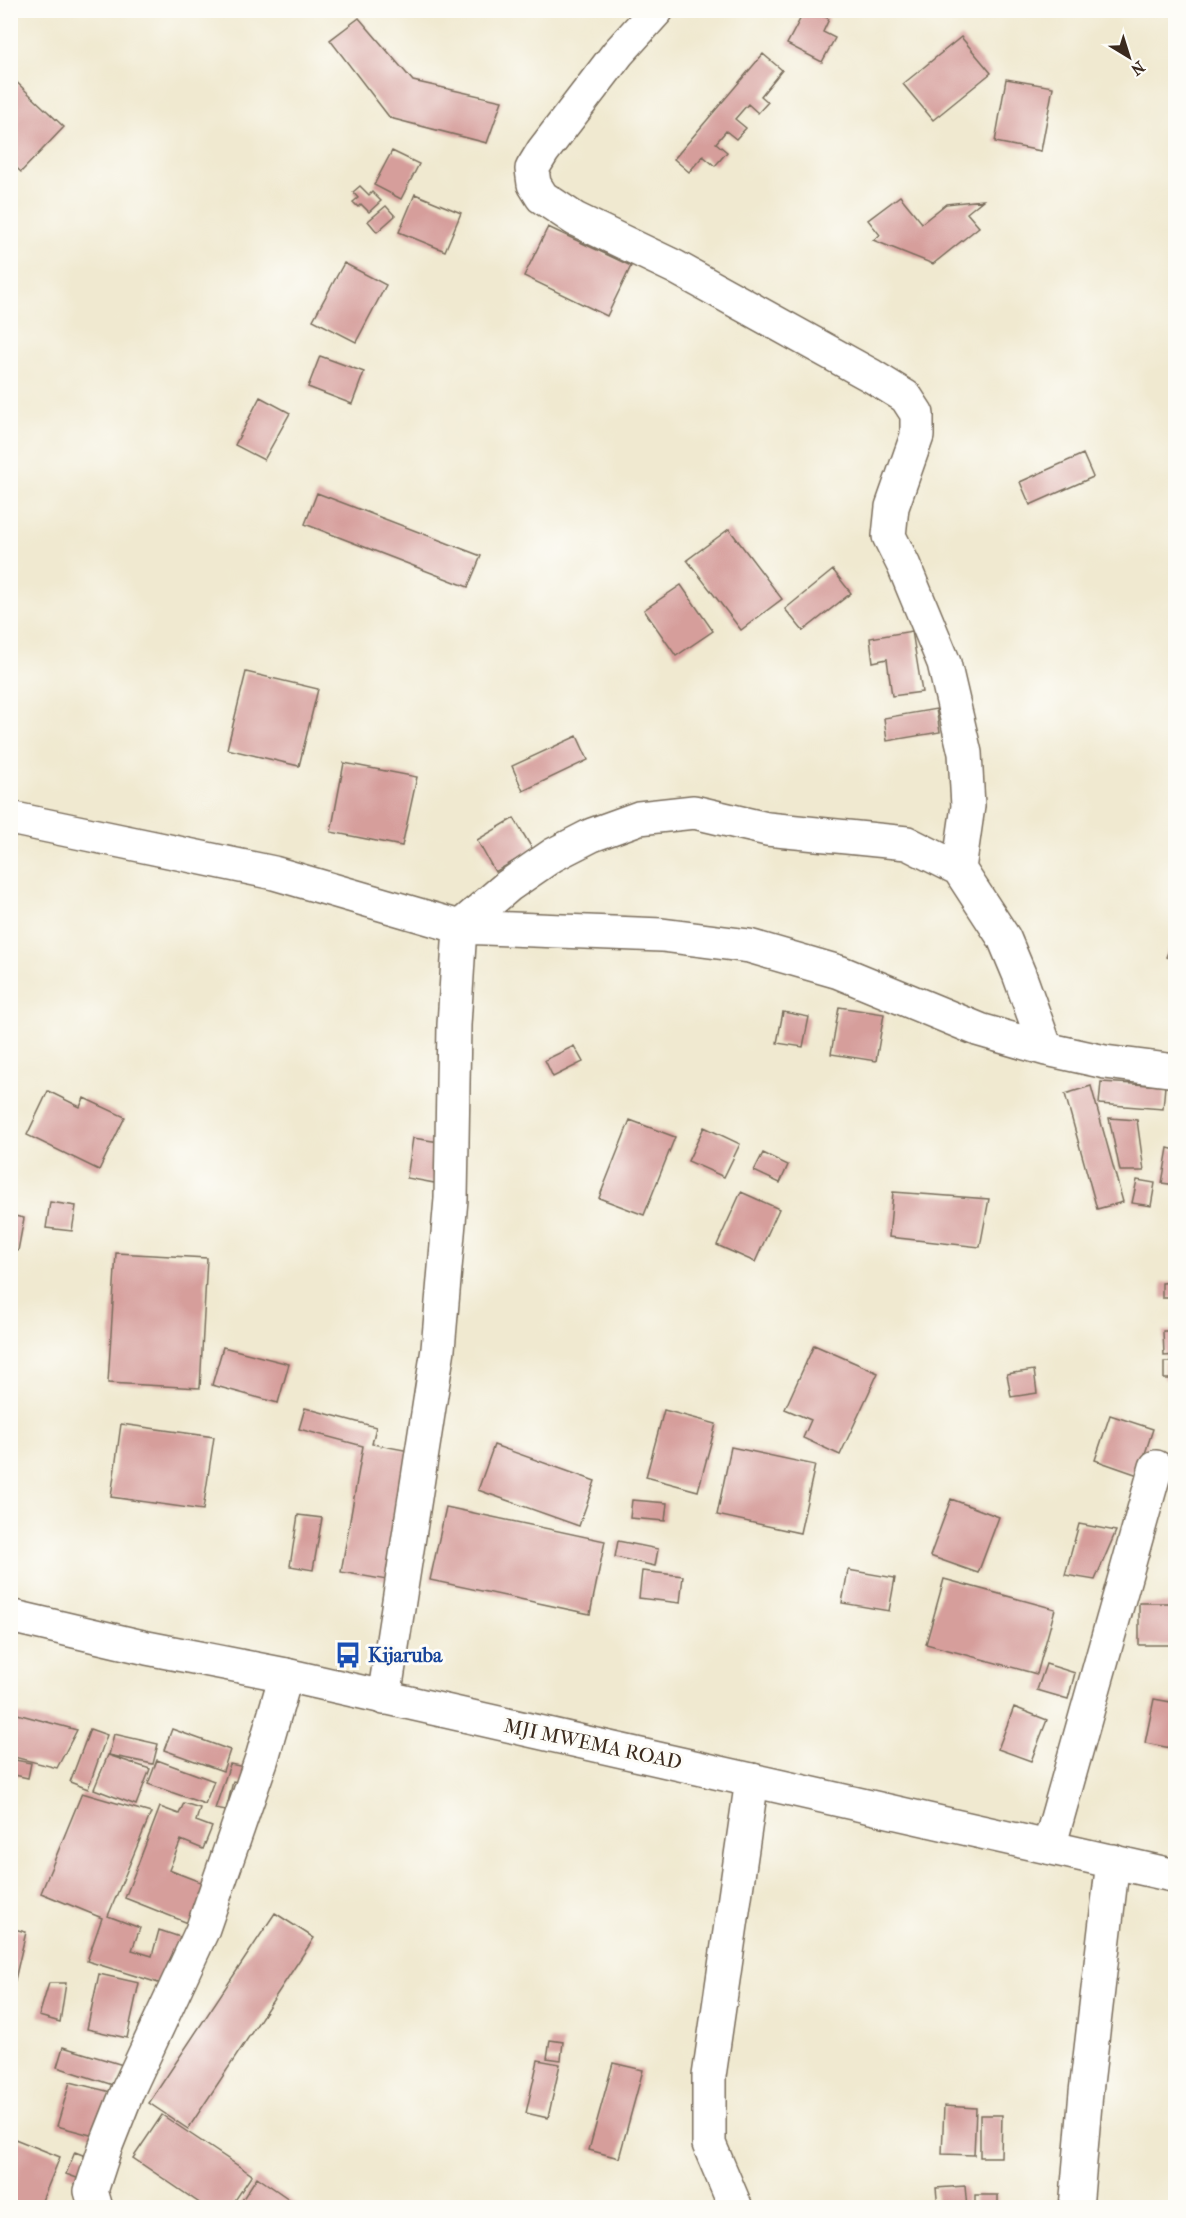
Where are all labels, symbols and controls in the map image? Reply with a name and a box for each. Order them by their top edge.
north arrow [1099,27,1159,87]
text: N [1127,57,1149,80]
bus stop icon: Kijaruba [333,1640,363,1670]
place label: Kijaruba [368,1644,443,1667]
street label: MJI MWEMA ROAD [502,1714,684,1774]

